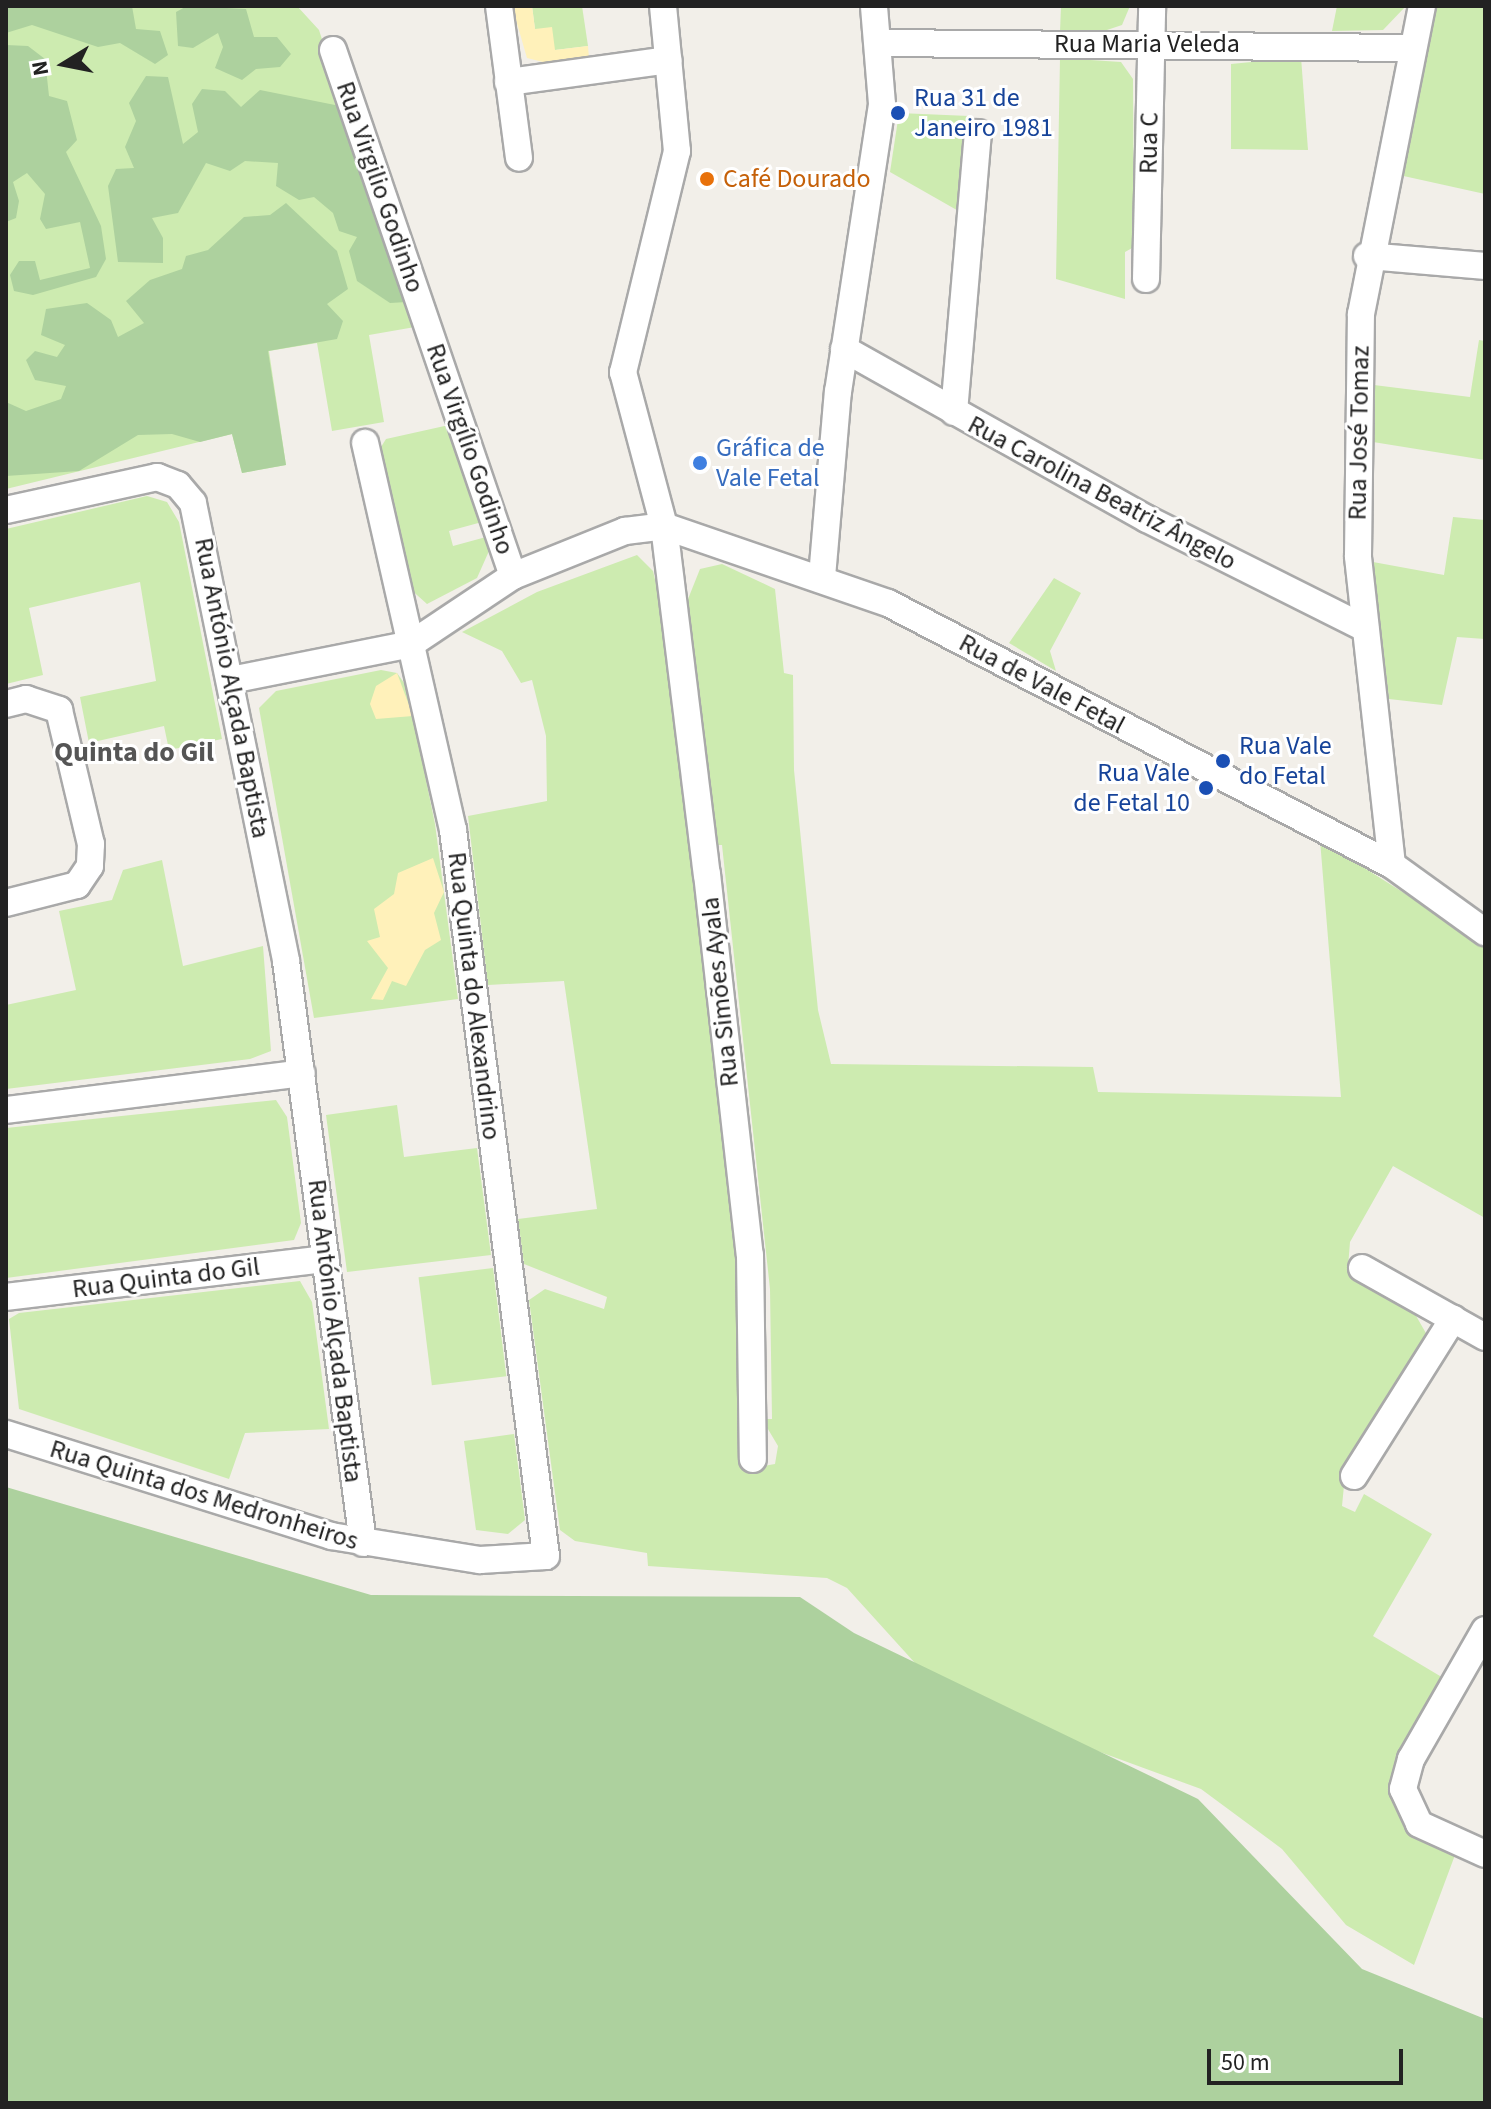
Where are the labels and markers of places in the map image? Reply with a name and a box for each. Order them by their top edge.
place label: Rua 31 de Janeiro 1981 [914,82,1053,144]
marker: Rua 31 de Janeiro 1981 [889,104,907,122]
place label: Café Dourado [723,163,871,195]
marker: Café Dourado [698,170,716,188]
place label: Gráfica de Vale Fetal [716,432,825,494]
marker: Gráfica de Vale Fetal [691,454,709,472]
place label: Rua Vale do Fetal [1239,730,1332,792]
marker: Rua Vale do Fetal [1214,752,1232,770]
place label: Rua Vale de Fetal 10 [1073,757,1190,818]
marker: Rua Vale de Fetal 10 [1197,779,1215,797]

